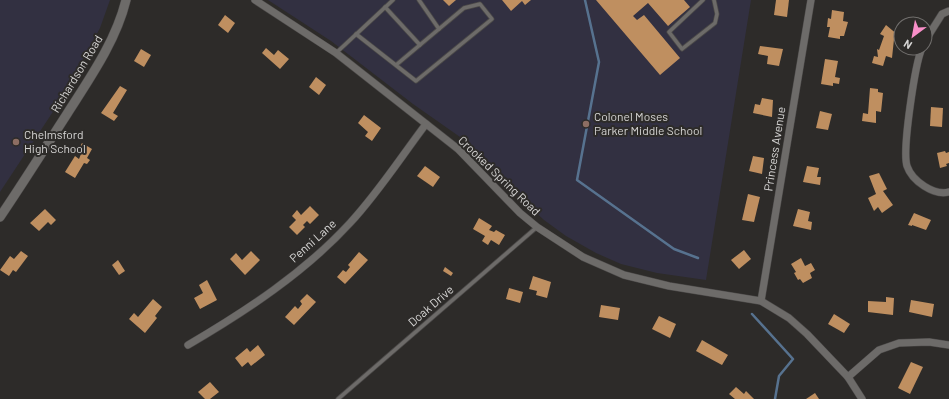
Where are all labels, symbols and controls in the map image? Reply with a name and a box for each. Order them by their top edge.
north arrow [893,16,933,56]
street label: Richardson Road [48,32,105,115]
text: N [901,37,914,52]
street label: Princess Avenue [760,106,788,192]
place label: Colonel Moses Parker Middle School [594,109,702,137]
marker: Colonel Moses Parker Middle School [581,119,591,129]
place label: Chelmsford High School [24,127,86,155]
street label: Crooked Spring Road [456,132,544,218]
marker: Chelmsford High School [11,137,21,147]
street label: Penni Lane [286,216,338,265]
street label: Doak Drive [405,282,456,329]

